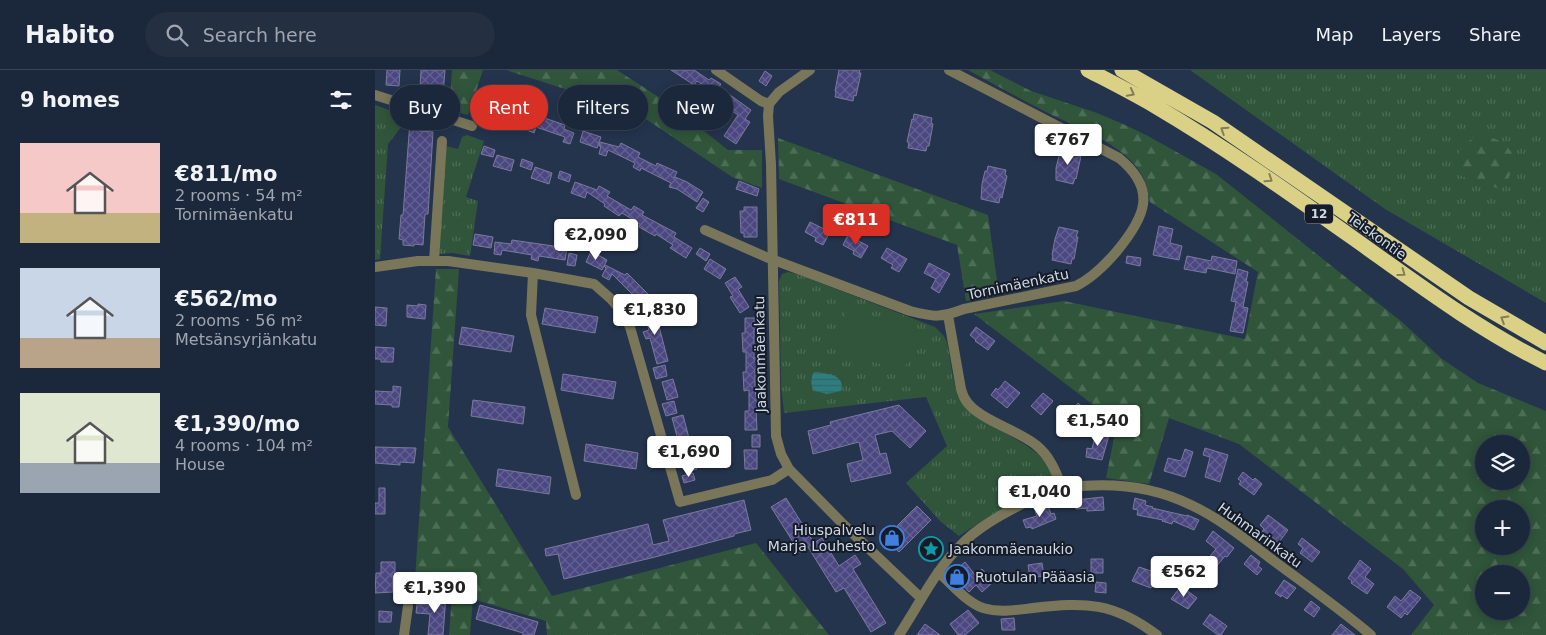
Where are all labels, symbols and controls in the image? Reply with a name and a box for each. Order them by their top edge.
search box [145,12,495,57]
text: Habito [25,21,115,49]
icon: search [163,21,191,49]
text: Search here [203,24,317,46]
text: Map [1315,24,1353,45]
text: Layers [1381,24,1441,45]
text: Share [1469,24,1521,45]
chip: Buy [390,85,460,130]
chip: Rent [470,85,548,130]
chip: Filters [558,85,648,130]
chip: New [658,85,733,130]
icon: filters [327,86,355,114]
one-way arrow [1126,87,1135,97]
text: 9 homes [20,88,120,112]
pin: €767 [1038,124,1098,166]
one-way arrow [1221,126,1230,136]
text: €767 [1046,130,1090,149]
text: €811/mo [175,162,277,186]
icon: home [60,163,120,223]
one-way arrow [1263,173,1273,182]
text: 2 rooms · 54 m² [175,186,303,205]
pin: €811 [826,204,886,246]
road number: 12 [1305,204,1333,224]
text: Tornimäenkatu [175,205,293,224]
street label: Teiskontie [1344,209,1410,263]
text: €811 [834,210,878,229]
pin: €2,090 [555,218,637,261]
text: €2,090 [565,225,627,244]
street label: Tornimäenkatu [965,265,1070,303]
one-way arrow [1396,267,1405,276]
text: €562/mo [175,287,277,311]
icon: home [60,288,120,348]
pin: €1,830 [614,294,696,336]
street label: Jaakonmäenkatu [751,295,769,414]
text: €1,830 [624,300,686,319]
text: 2 rooms · 56 m² [175,311,303,330]
one-way arrow [1500,315,1509,325]
text: Metsänsyrjänkatu [175,330,317,349]
pin: €1,540 [1057,404,1139,447]
text: €1,540 [1067,411,1129,430]
text: €1,390/mo [175,412,300,436]
icon: home [60,413,120,473]
map controls [1475,435,1530,620]
button: layers [1475,435,1530,490]
text: 4 rooms · 104 m² [175,436,313,455]
pin: €1,690 [648,436,730,478]
text: €1,690 [658,442,720,461]
text: House [175,455,225,474]
pin: €1,040 [999,476,1081,518]
text: €1,040 [1009,482,1071,501]
street label: Huhmarinkatu [1215,499,1305,571]
button: + [1475,500,1530,555]
place label: Hiuspalvelu Marja Louhesto [768,522,875,554]
shop icon: Hiuspalvelu Marja Louhesto [879,525,905,551]
place icon: Jaakonmäenaukio [918,536,944,562]
place label: Jaakonmäenaukio [948,541,1073,557]
pin: €562 [1154,556,1214,598]
text: €562 [1162,562,1206,581]
shop icon: Ruotulan Pääasia [944,564,970,590]
button: − [1475,565,1530,620]
place label: Ruotulan Pääasia [975,569,1095,585]
pin: €1,390 [394,572,476,614]
text: €1,390 [404,578,466,597]

